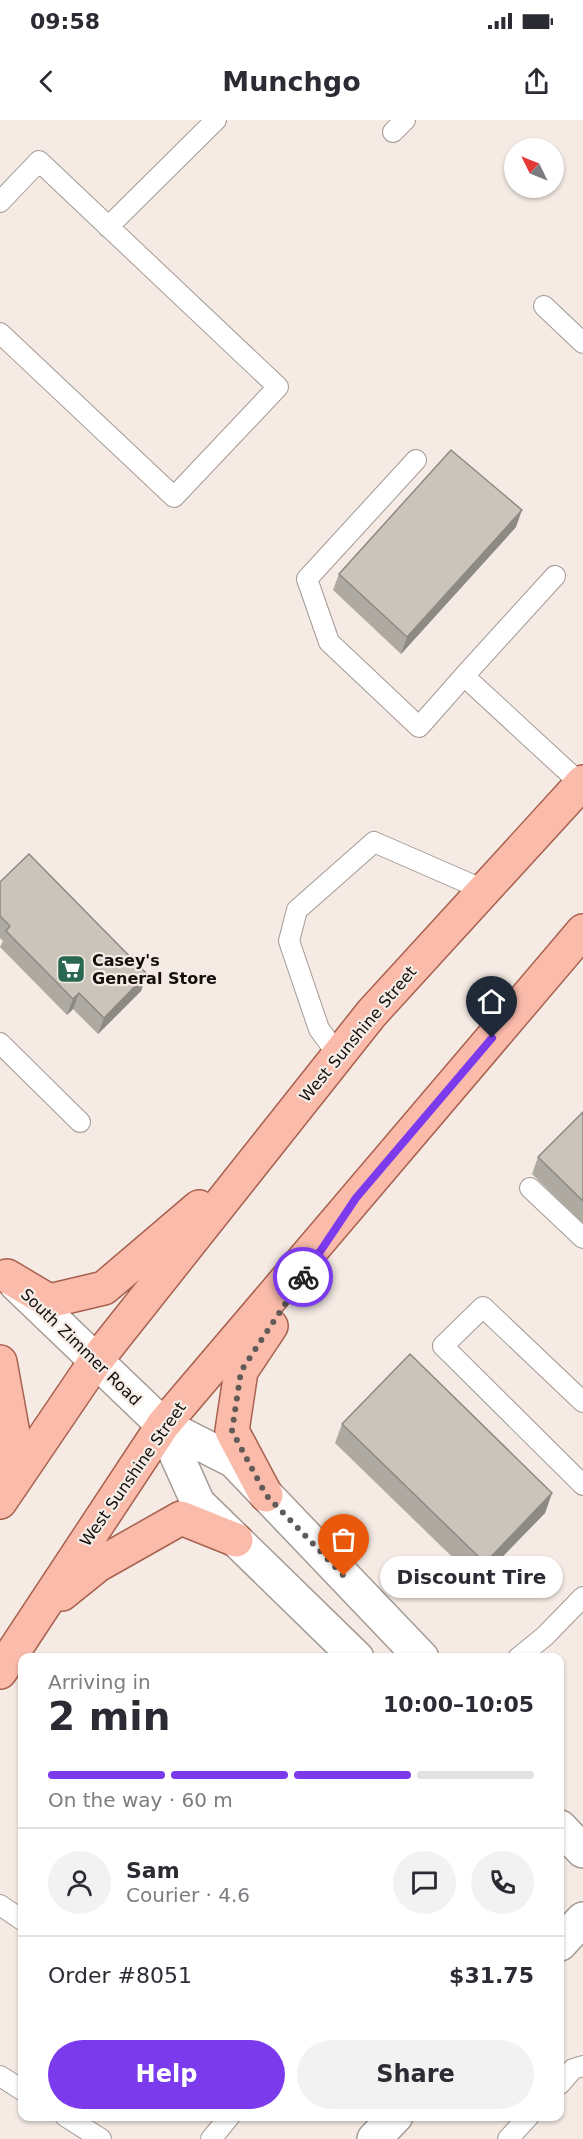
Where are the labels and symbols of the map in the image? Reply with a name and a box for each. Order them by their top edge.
north arrow [504,138,564,198]
place label: Casey's General Store [92,951,217,988]
supermarket icon: Casey's General Store [55,953,87,985]
street label: West Sunshine Street [296,962,420,1106]
pin [466,976,517,1038]
courier [273,1247,333,1307]
street label: South Zimmer Road [17,1285,145,1409]
street label: West Sunshine Street [76,1398,190,1550]
pin [318,1514,369,1576]
callout: Discount Tire [380,1555,563,1597]

